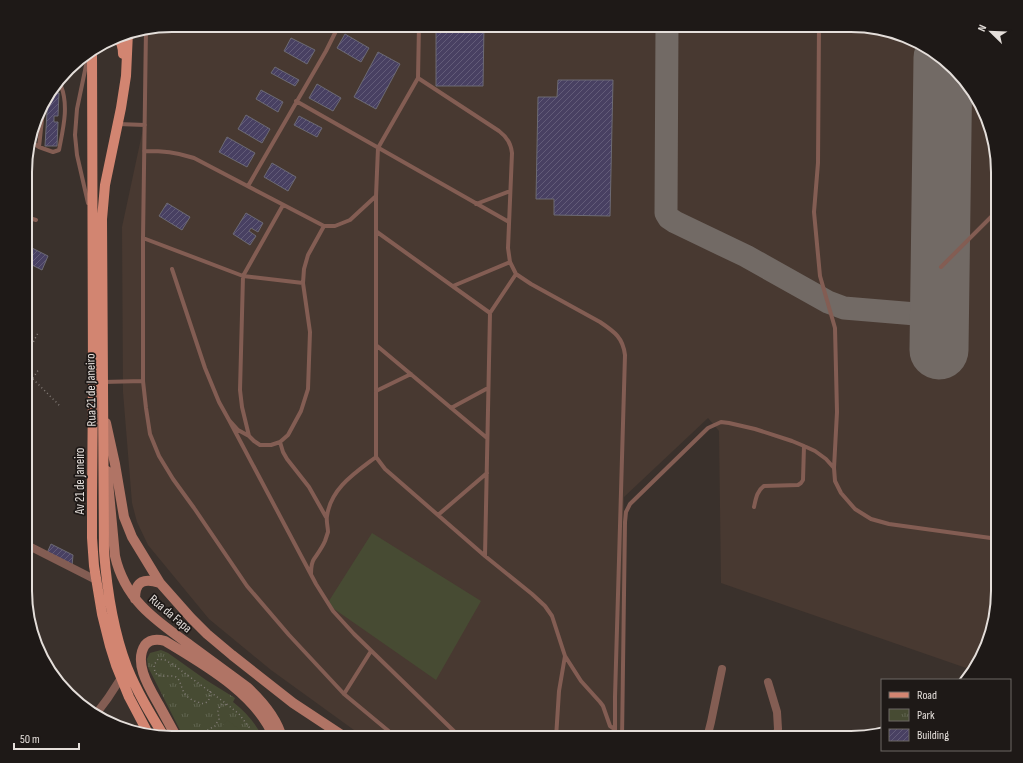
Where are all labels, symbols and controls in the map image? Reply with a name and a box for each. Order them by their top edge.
north arrow [971,12,1011,52]
text: N [975,23,989,34]
street label: Rua 21 de Janeiro [82,353,100,427]
street label: Av 21 de Janeiro [72,447,88,516]
street label: Rua da Fapa [146,591,195,636]
legend [881,679,1011,751]
text: Road [917,688,937,703]
text: Park [917,708,935,723]
scale bar [14,725,79,751]
text: Building [917,728,949,743]
text: 50 m [20,732,40,747]

